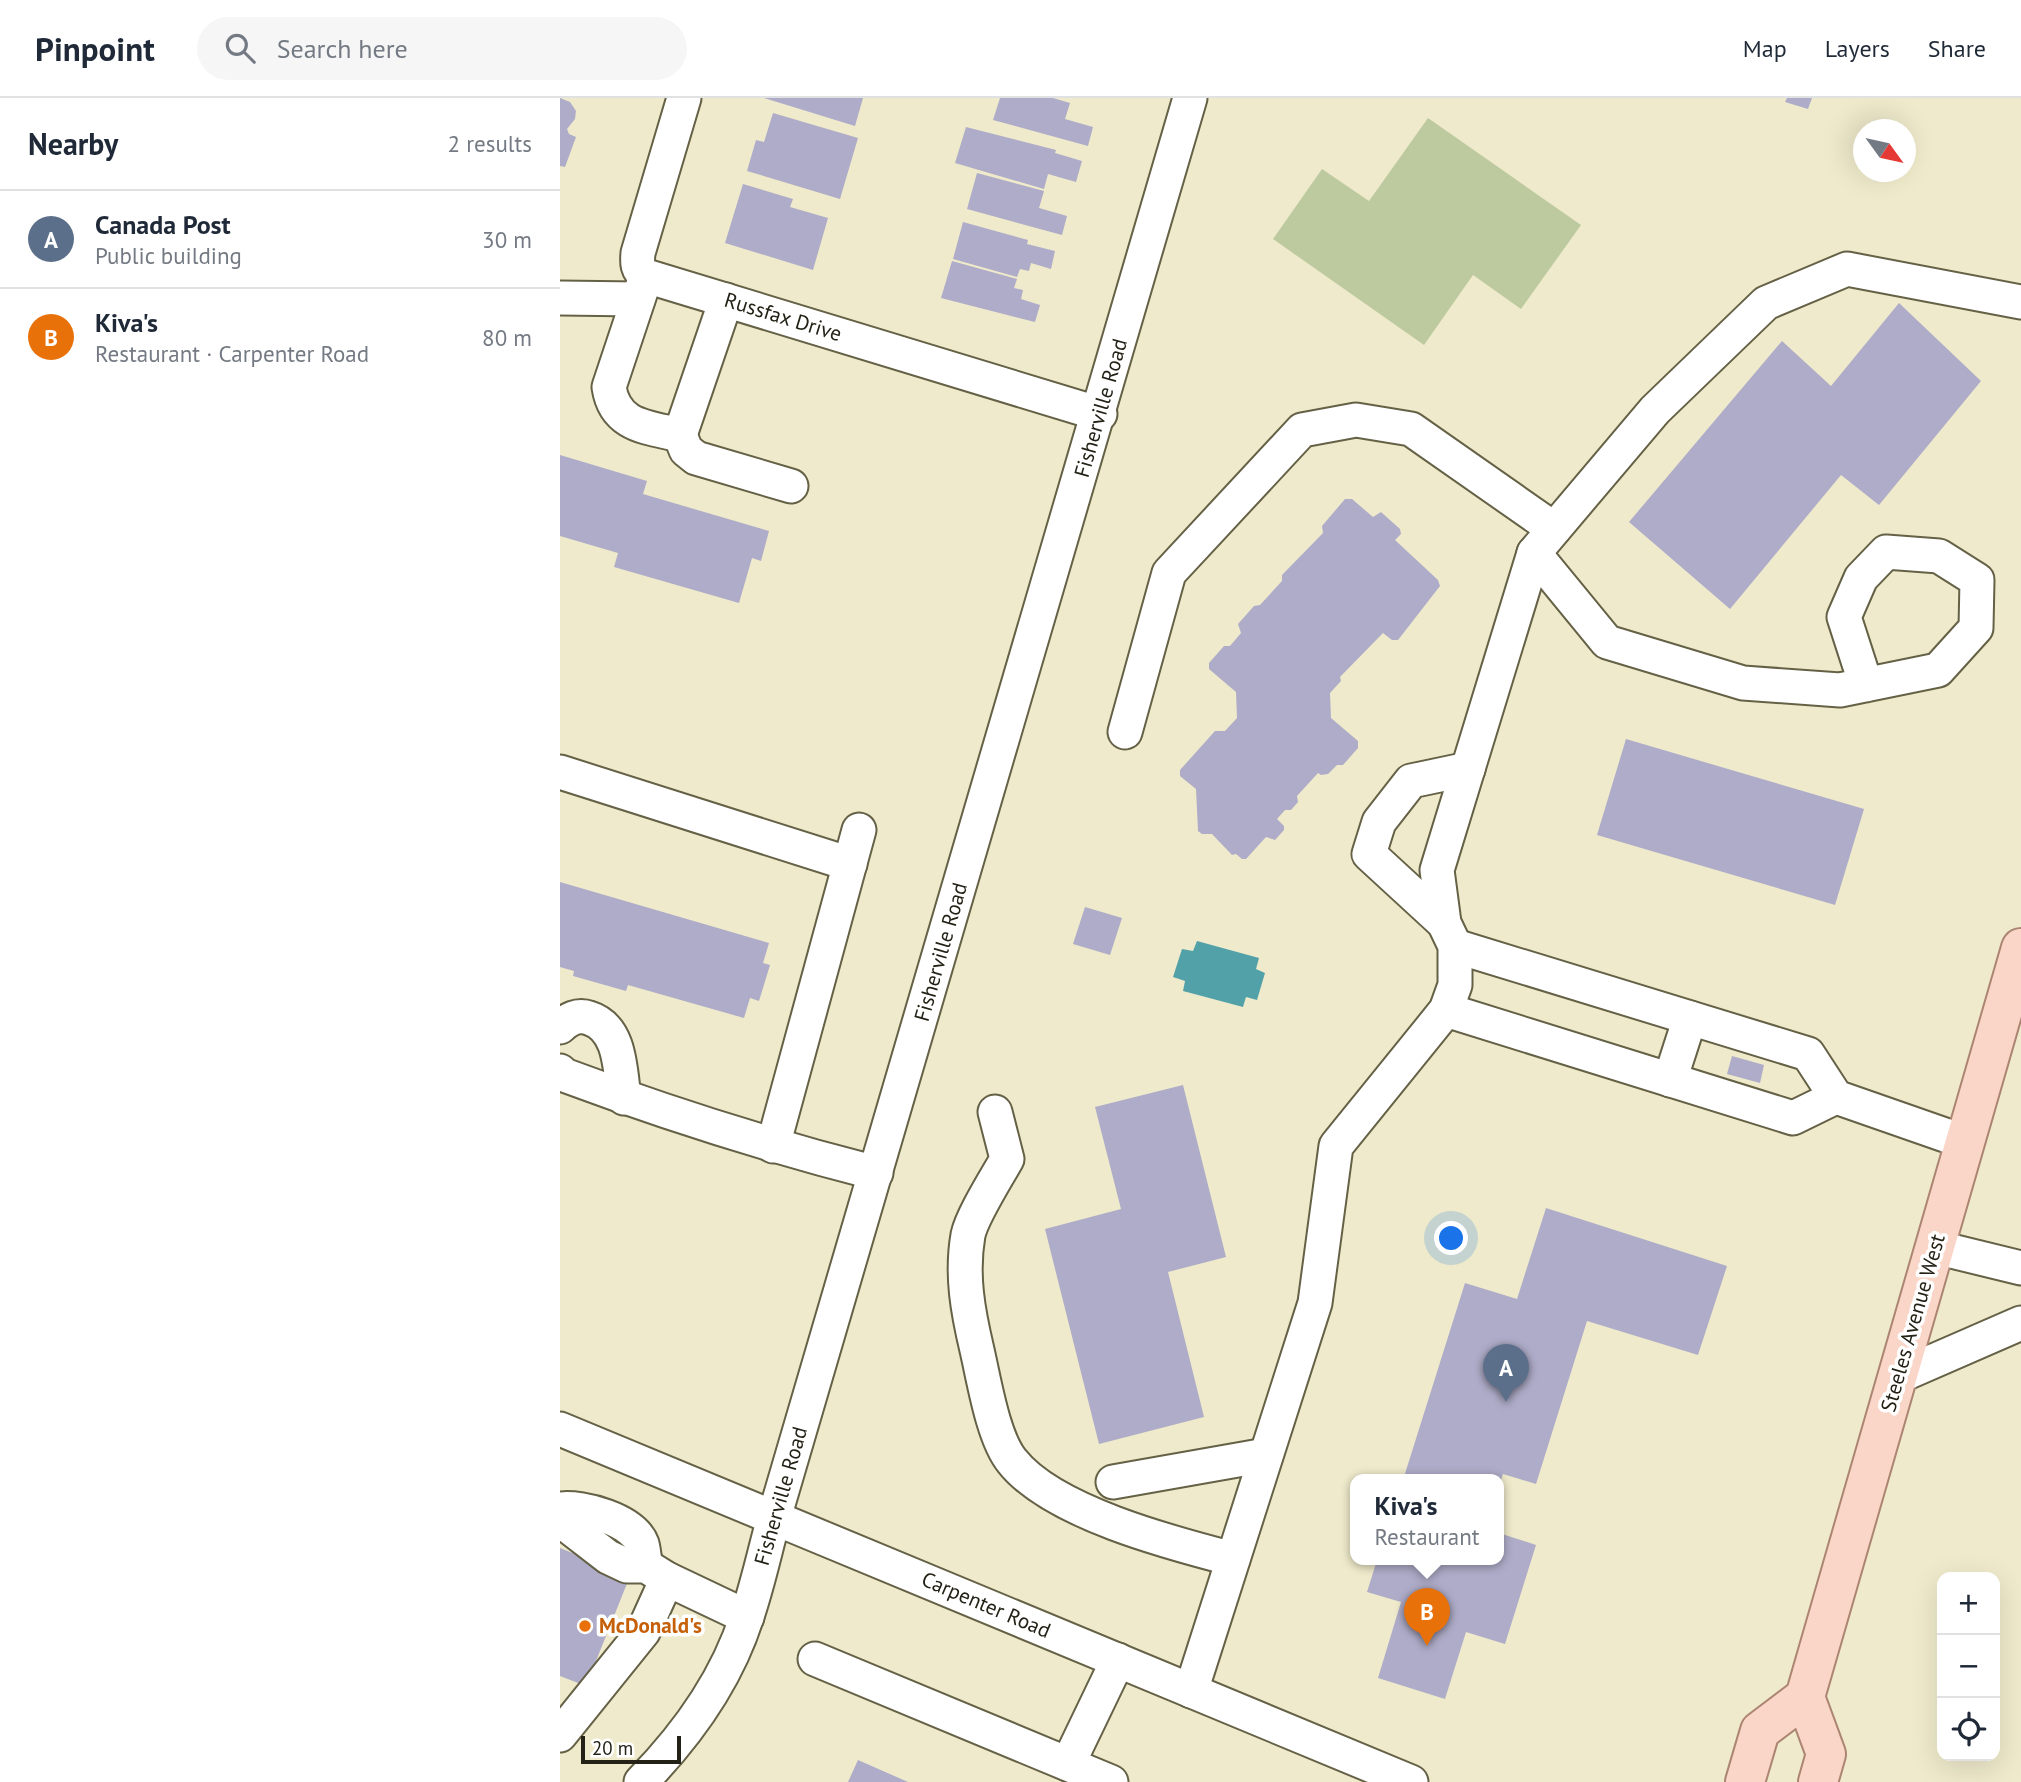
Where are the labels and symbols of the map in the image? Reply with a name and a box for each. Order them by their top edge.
north arrow [1853,119,1916,182]
street label: Russfax Drive [721,286,845,347]
street label: Fisherville Road [1068,335,1133,480]
street label: Fisherville Road [908,879,973,1024]
your location [1434,1221,1468,1255]
street label: Steeles Avenue West [1874,1231,1951,1415]
pin: A [1483,1344,1529,1402]
street label: Fisherville Road [748,1423,813,1568]
street label: Carpenter Road [918,1565,1055,1644]
pin: B [1404,1588,1450,1646]
place label: McDonald's [599,1612,702,1639]
marker: McDonald's [577,1618,593,1634]
scale bar [581,1733,681,1765]

